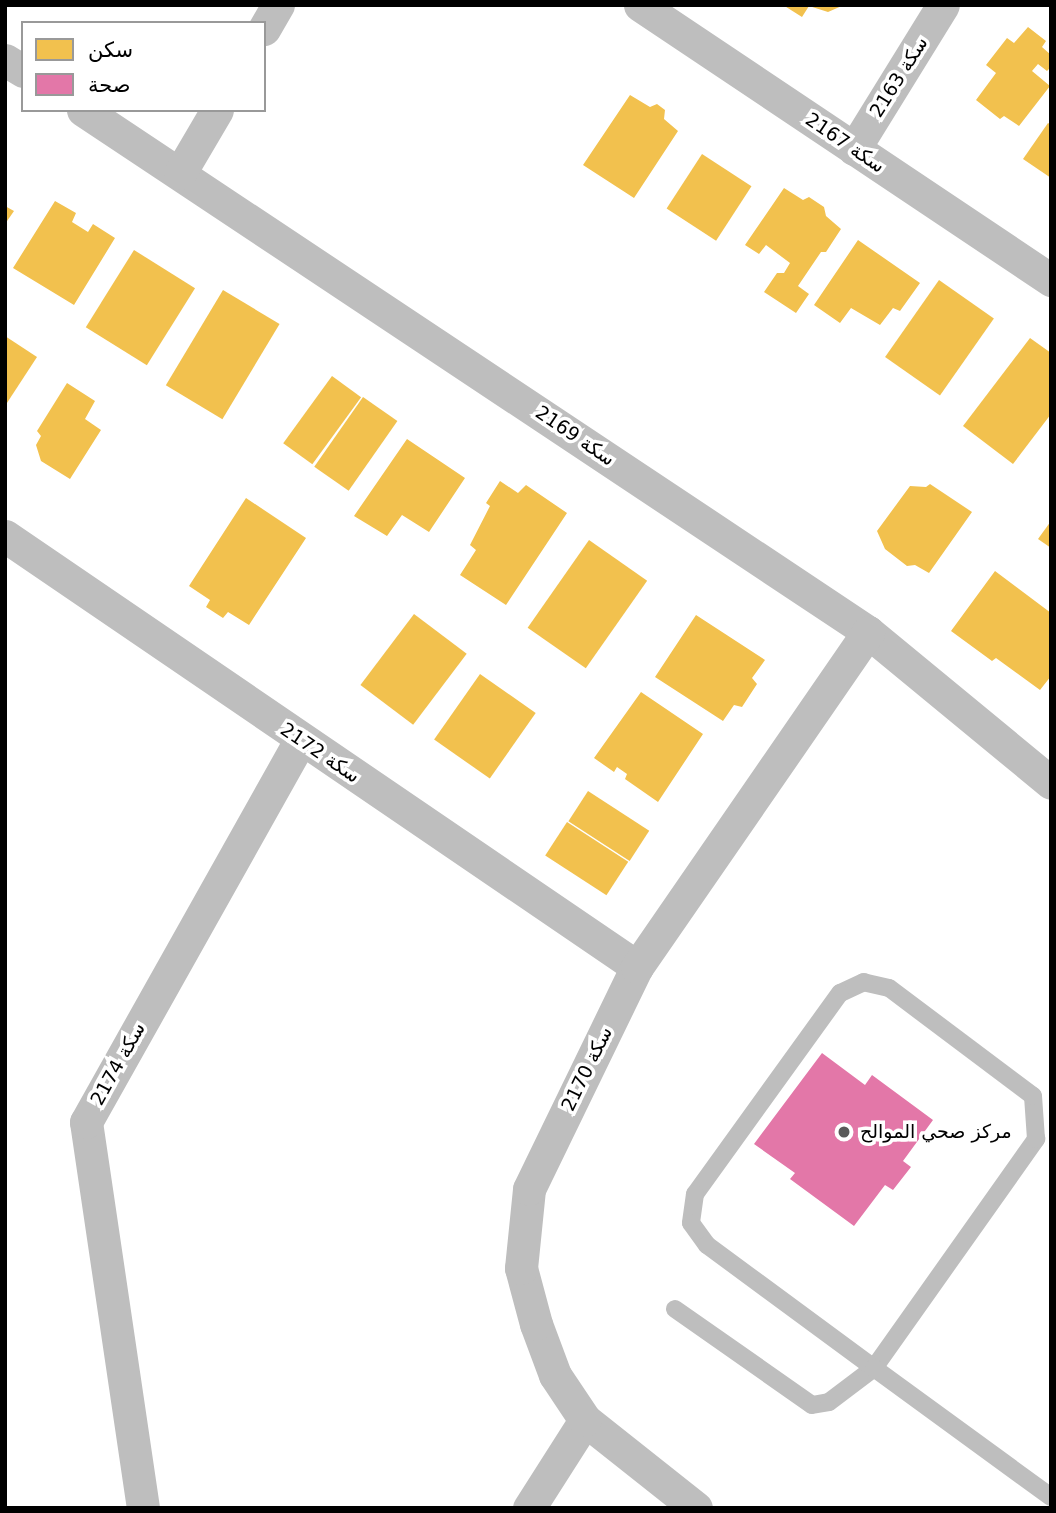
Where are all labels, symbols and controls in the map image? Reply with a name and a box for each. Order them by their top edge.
legend [21,21,266,112]
street label: سكة 2163 [865,32,933,122]
text: سكن [88,38,133,62]
text: صحة [88,73,131,97]
street label: سكة 2167 [801,108,889,178]
street label: سكة 2169 [531,401,619,471]
street label: سكة 2172 [276,718,364,788]
street label: سكة 2174 [86,1019,150,1109]
street label: سكة 2170 [557,1023,617,1115]
place label: مركز صحي الموالح [860,1121,1012,1143]
marker: مركز صحي الموالح [834,1122,854,1142]

